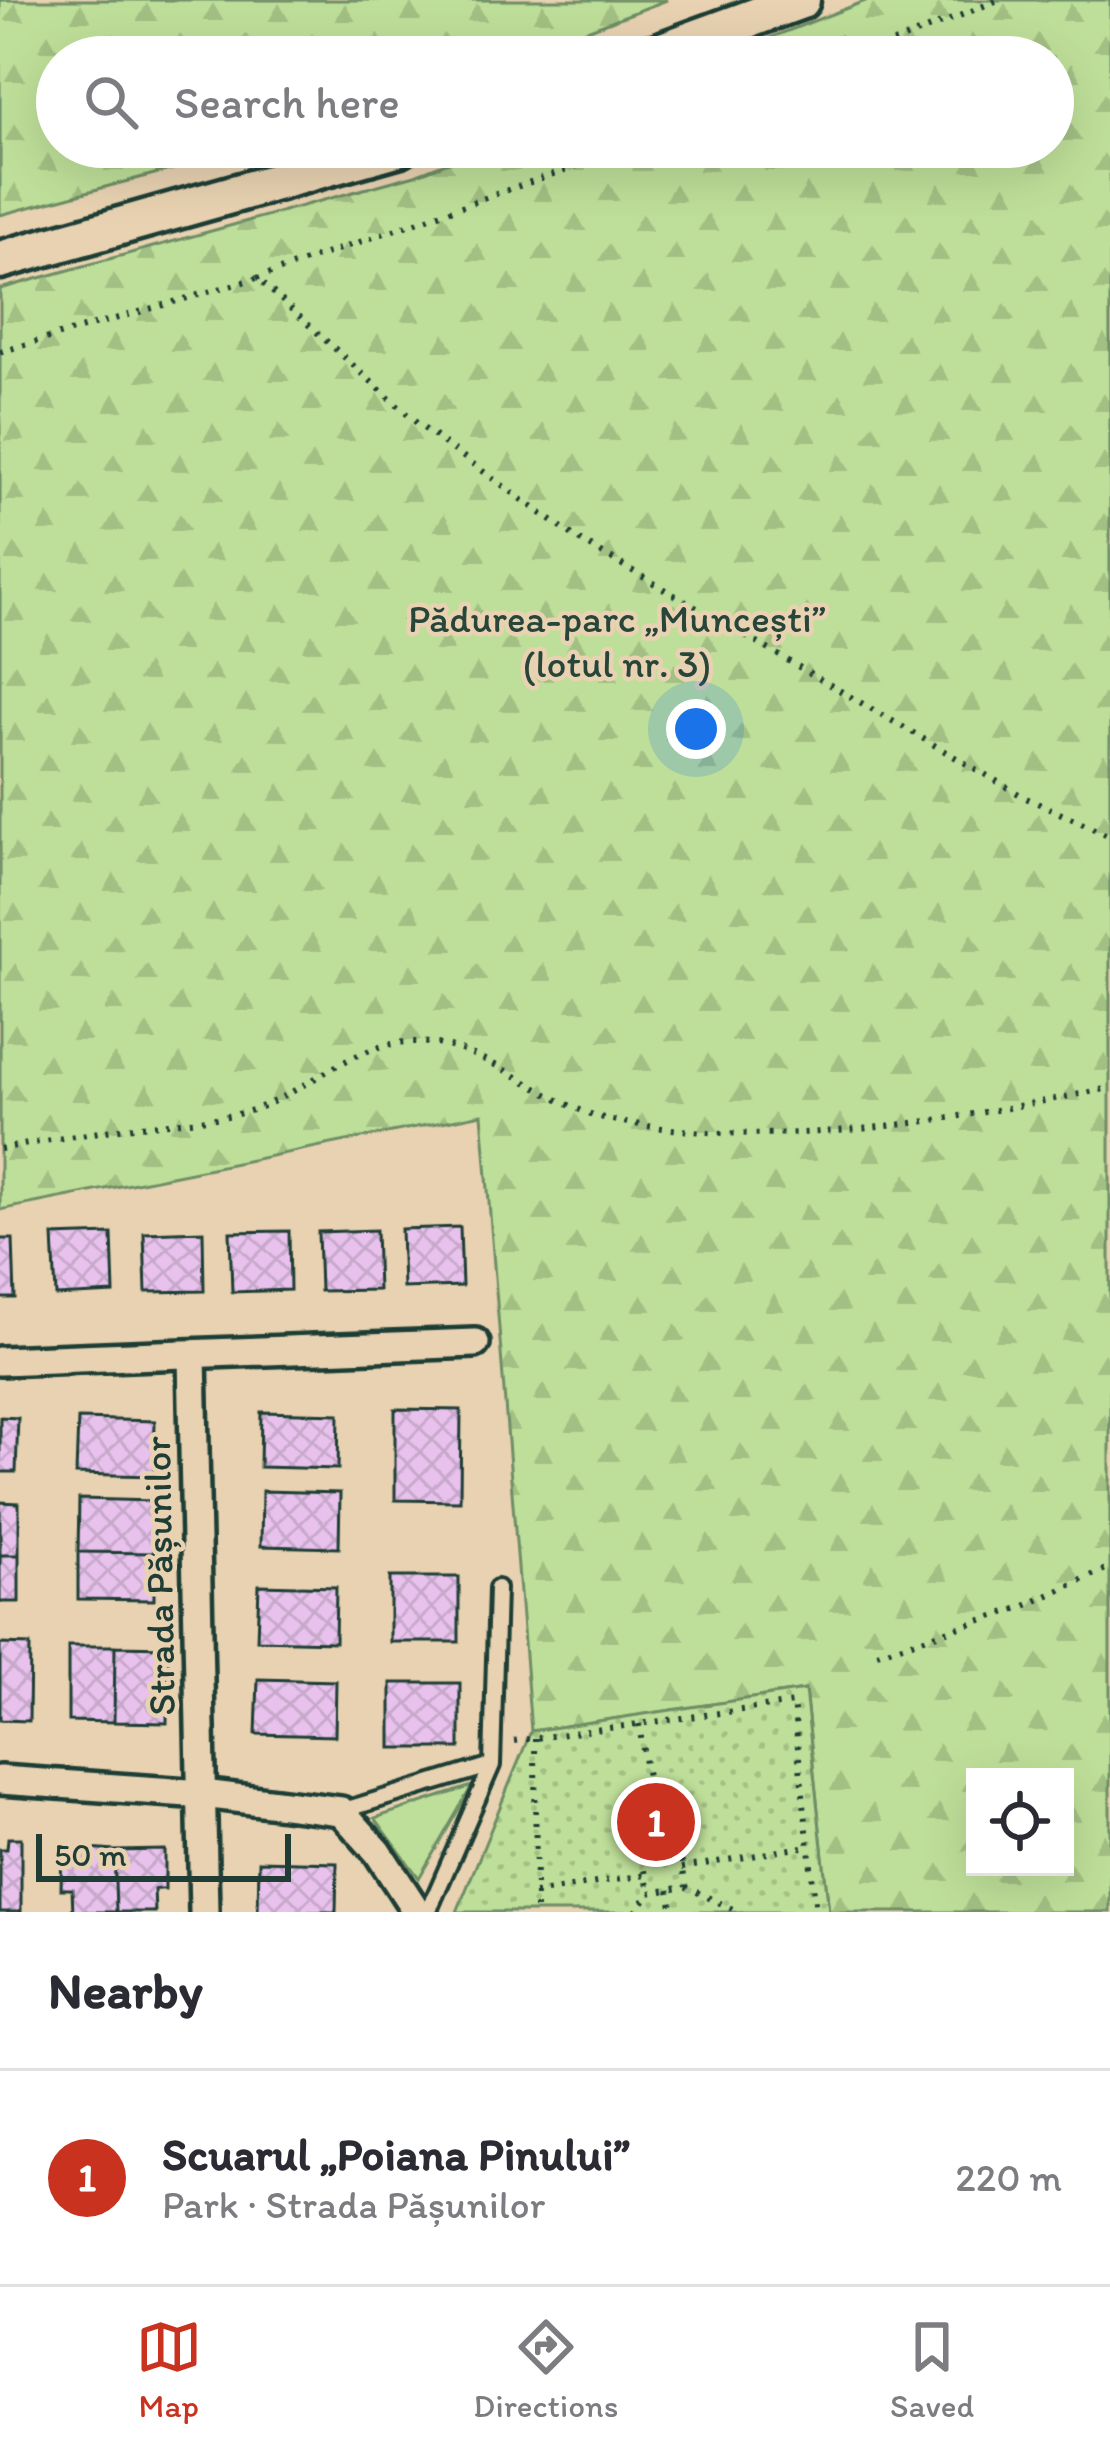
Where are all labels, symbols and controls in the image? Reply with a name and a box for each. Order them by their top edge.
search box [36,36,1074,168]
icon: search [78,69,144,135]
text: Search here [174,75,400,129]
park label: Pădurea-parc „Muncești” (lotul nr. 3) [408,595,826,687]
your location [666,699,726,759]
street label: Strada Pășunilor [133,1435,185,1716]
map controls [966,1768,1074,1876]
button: locate [966,1768,1074,1876]
pin: 1 [617,1777,695,1867]
scale bar [36,1828,291,1881]
text: 50 m [54,1835,127,1874]
text: Nearby [48,1960,203,2021]
text: Scuarul „Poiana Pinului” [162,2127,630,2181]
text: 1 [78,2154,96,2201]
text: 220 m [955,2154,1062,2201]
text: Park · Strada Pășunilor [162,2181,545,2228]
tab: Map [136,2314,202,2425]
tab: Directions [473,2314,618,2425]
tab: Saved [890,2314,974,2425]

